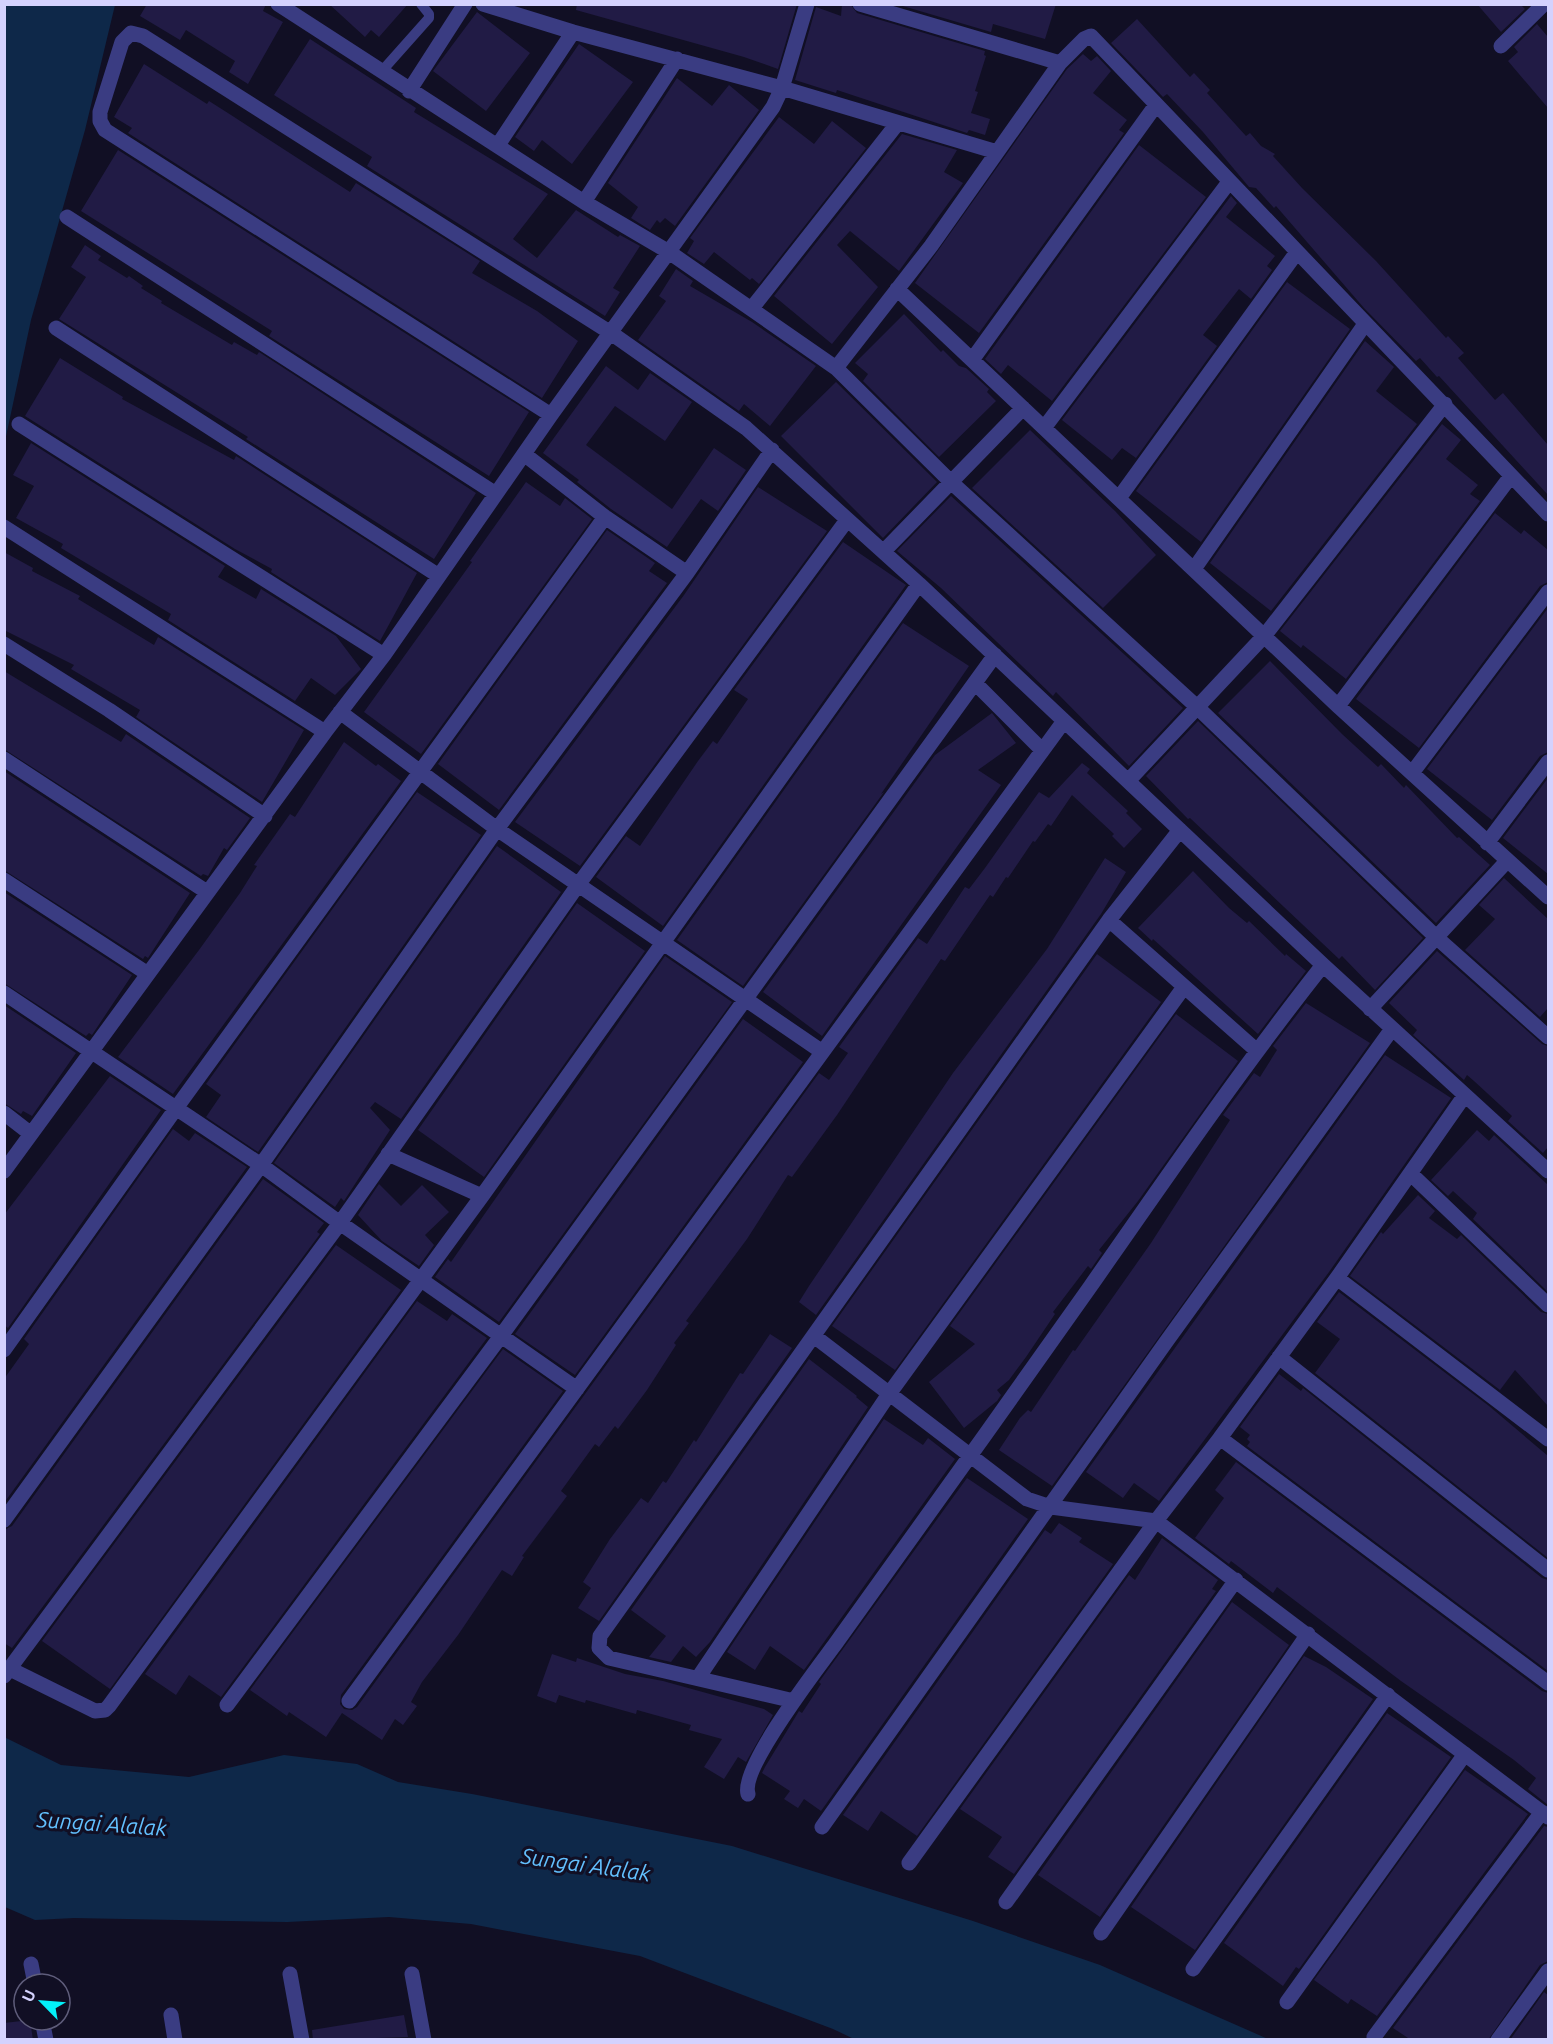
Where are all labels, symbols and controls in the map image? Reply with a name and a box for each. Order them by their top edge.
water label: Sungai Alalak [35,1806,169,1840]
water label: Sungai Alalak [519,1842,653,1886]
north arrow [12,1972,72,2032]
text: U [18,1987,39,2005]

